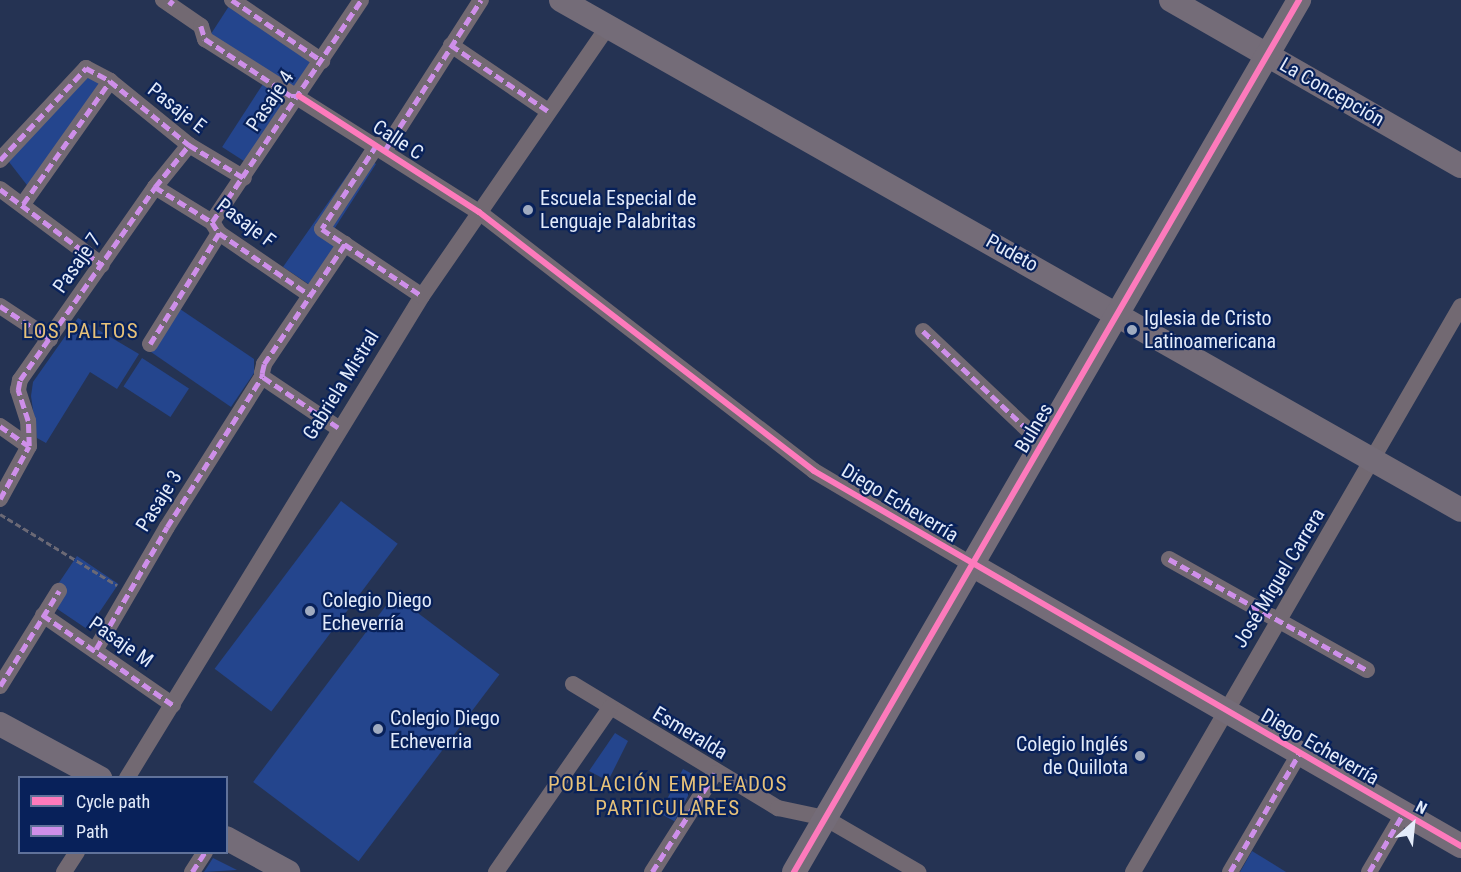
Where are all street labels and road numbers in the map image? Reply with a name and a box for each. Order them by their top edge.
street label: La Concepción [1275,52,1389,132]
street label: Pasaje 4 [241,66,299,136]
street label: Pasaje E [143,78,211,138]
street label: Calle C [368,115,428,165]
street label: Pasaje F [212,193,280,253]
street label: Pasaje 7 [48,228,106,298]
street label: Pudeto [982,229,1042,277]
street label: Gabriela Mistral [298,326,384,444]
street label: Bulnes [1010,399,1058,457]
street label: Diego Echeverría [837,459,963,547]
street label: Pasaje 3 [131,466,187,536]
street label: José Miguel Carrera [1228,504,1330,652]
street label: Pasaje M [84,611,158,673]
street label: Esmeralda [648,701,732,765]
street label: Diego Echeverría [1257,704,1383,790]

